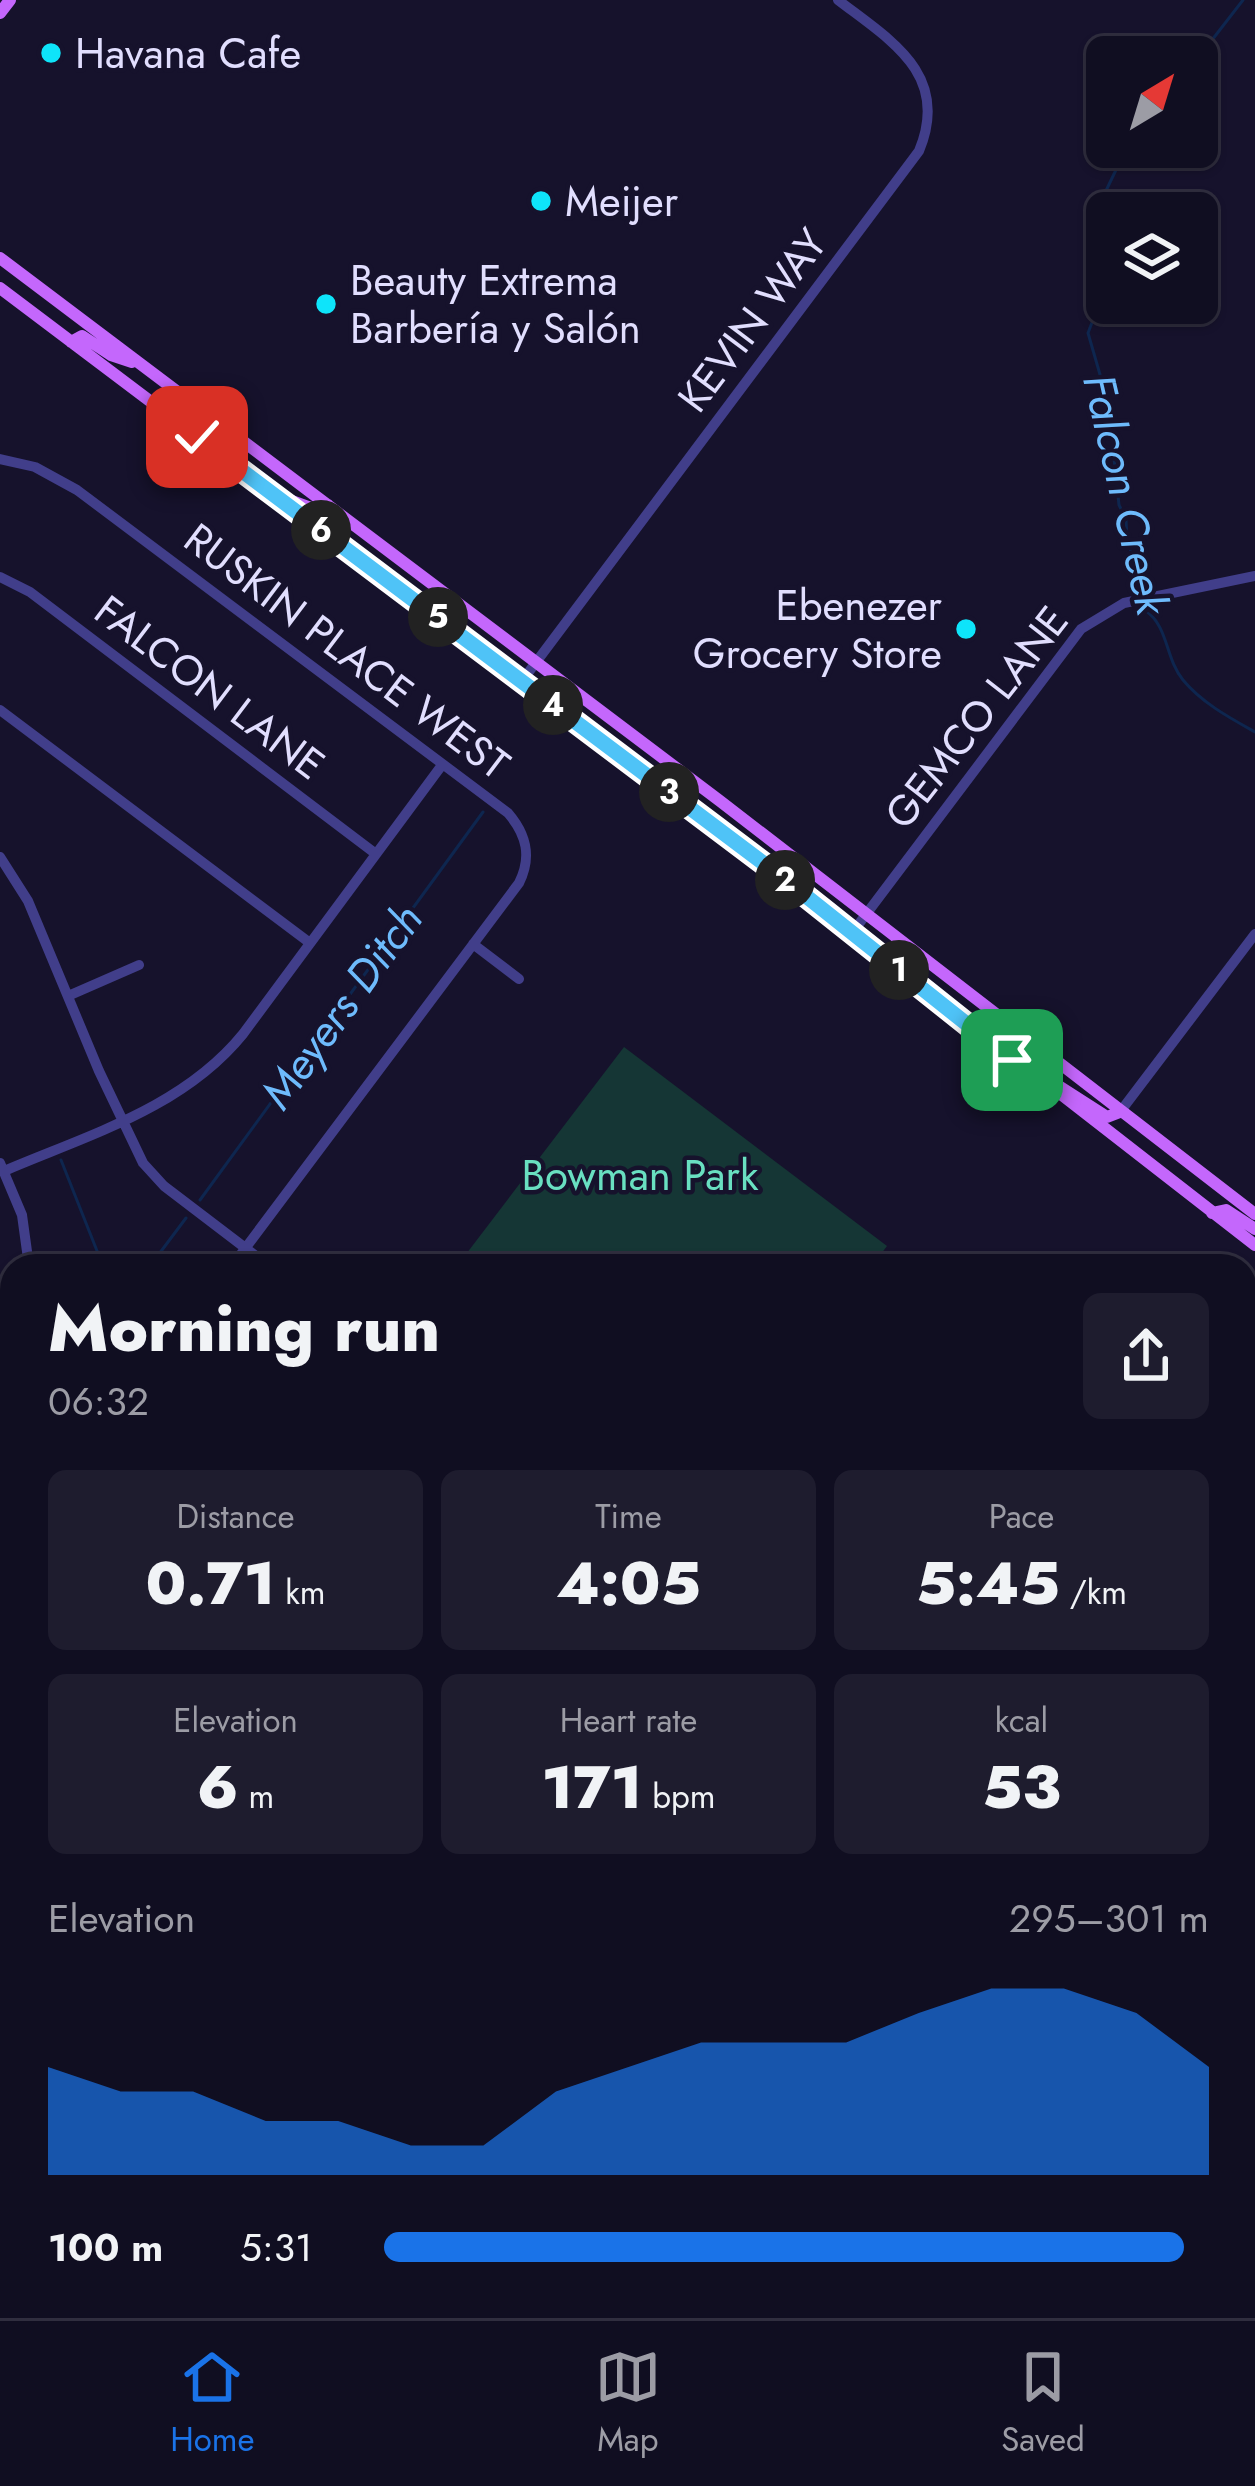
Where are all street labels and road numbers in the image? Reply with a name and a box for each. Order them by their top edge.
street label: KEVIN WAY [663,215,842,425]
street label: RUSKIN PLACE WEST [171,509,522,794]
street label: FALCON LANE [82,581,337,794]
street label: GEMCO LANE [870,593,1083,842]

